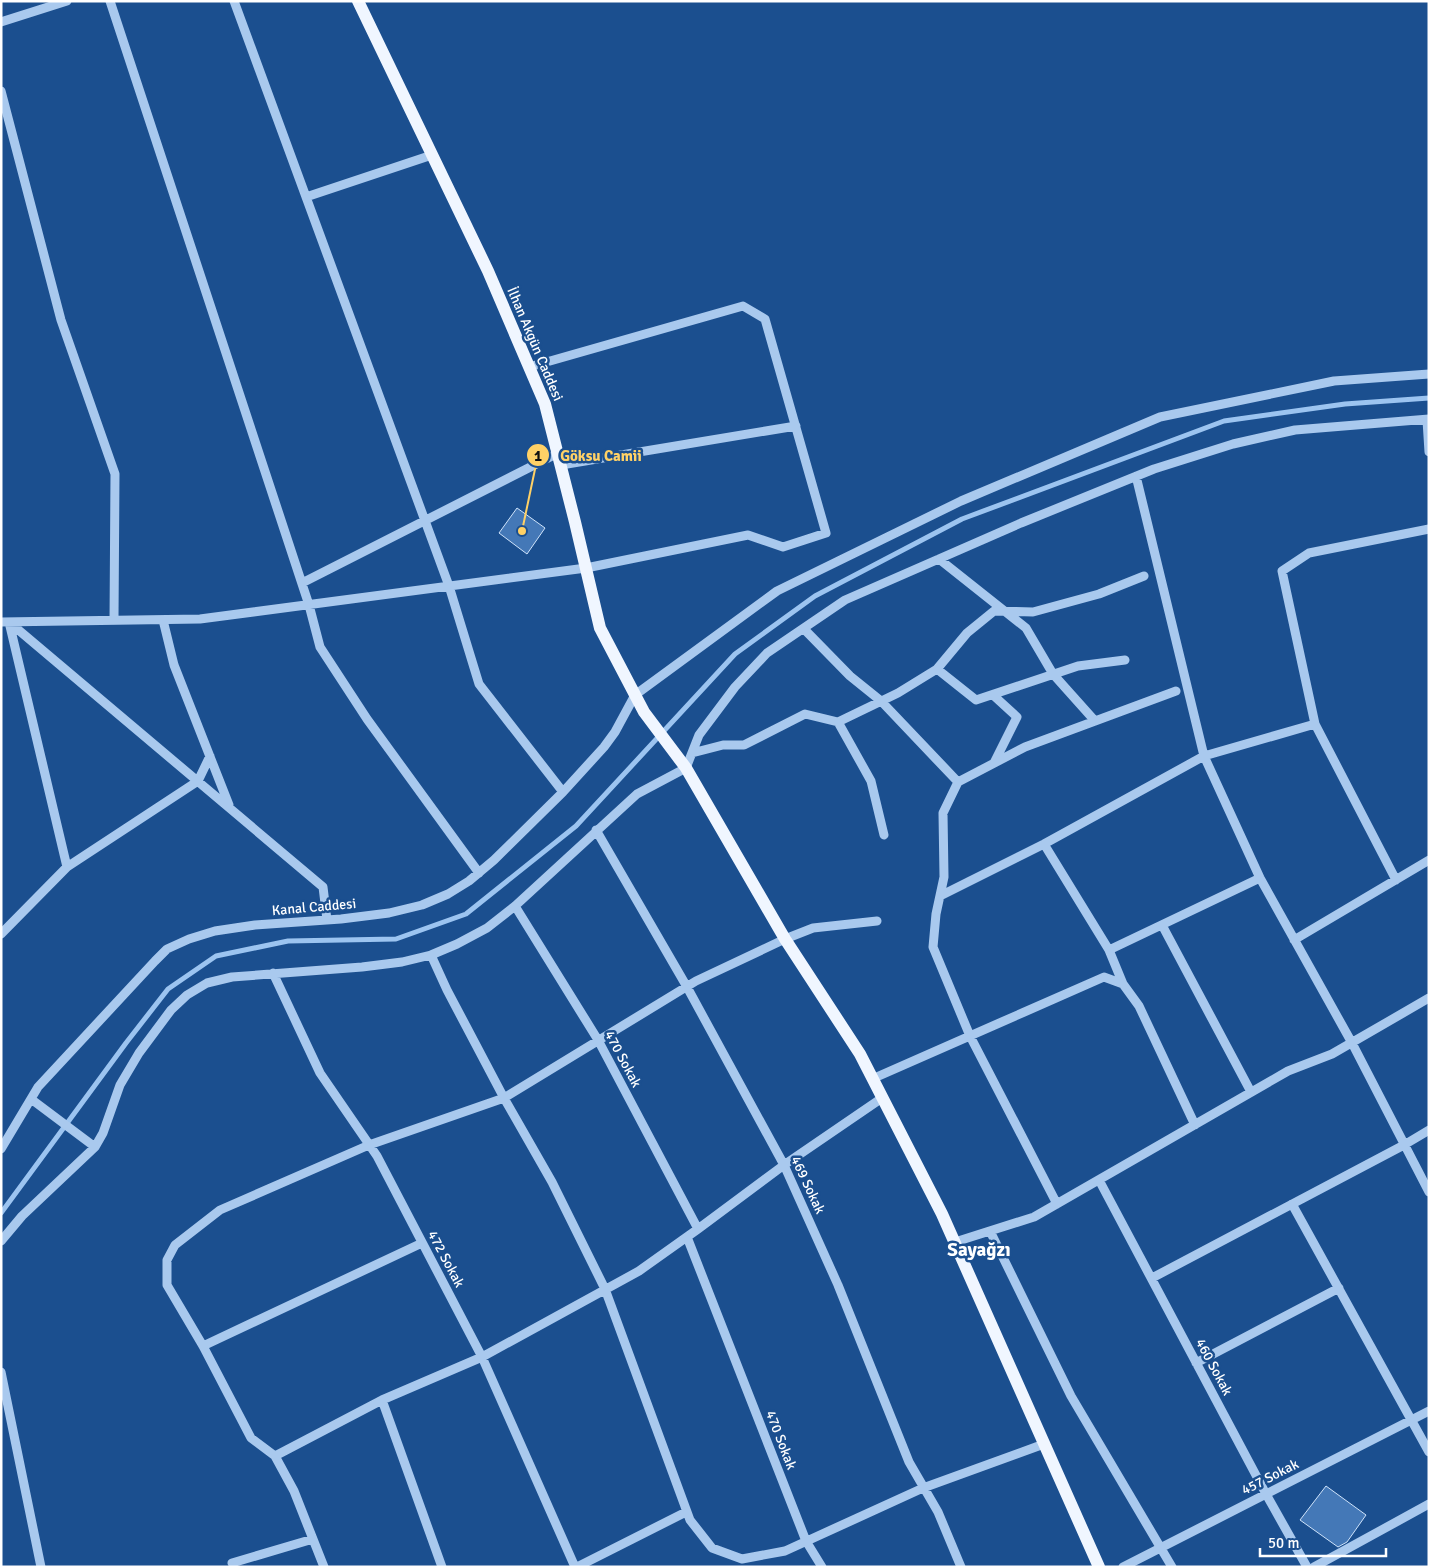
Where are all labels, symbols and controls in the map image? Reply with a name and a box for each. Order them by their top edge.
street label: İlhan Akgün Caddesi [503,285,567,403]
callout: Göksu Camii [526,440,652,470]
text: 1 [534,447,542,465]
text: Göksu Camii [560,447,642,465]
street label: Kanal Caddesi [271,895,357,919]
street label: 470 Sokak [601,1028,645,1090]
street label: 469 Sokak [787,1153,829,1217]
street label: 472 Sokak [424,1228,468,1290]
district label: Sayağzı [947,1238,1011,1262]
street label: 460 Sokak [1192,1336,1236,1398]
street label: 470 Sokak [762,1408,800,1472]
street label: 457 Sokak [1239,1455,1301,1499]
scale bar [1260,1526,1386,1558]
text: 50 m [1268,1534,1299,1552]

